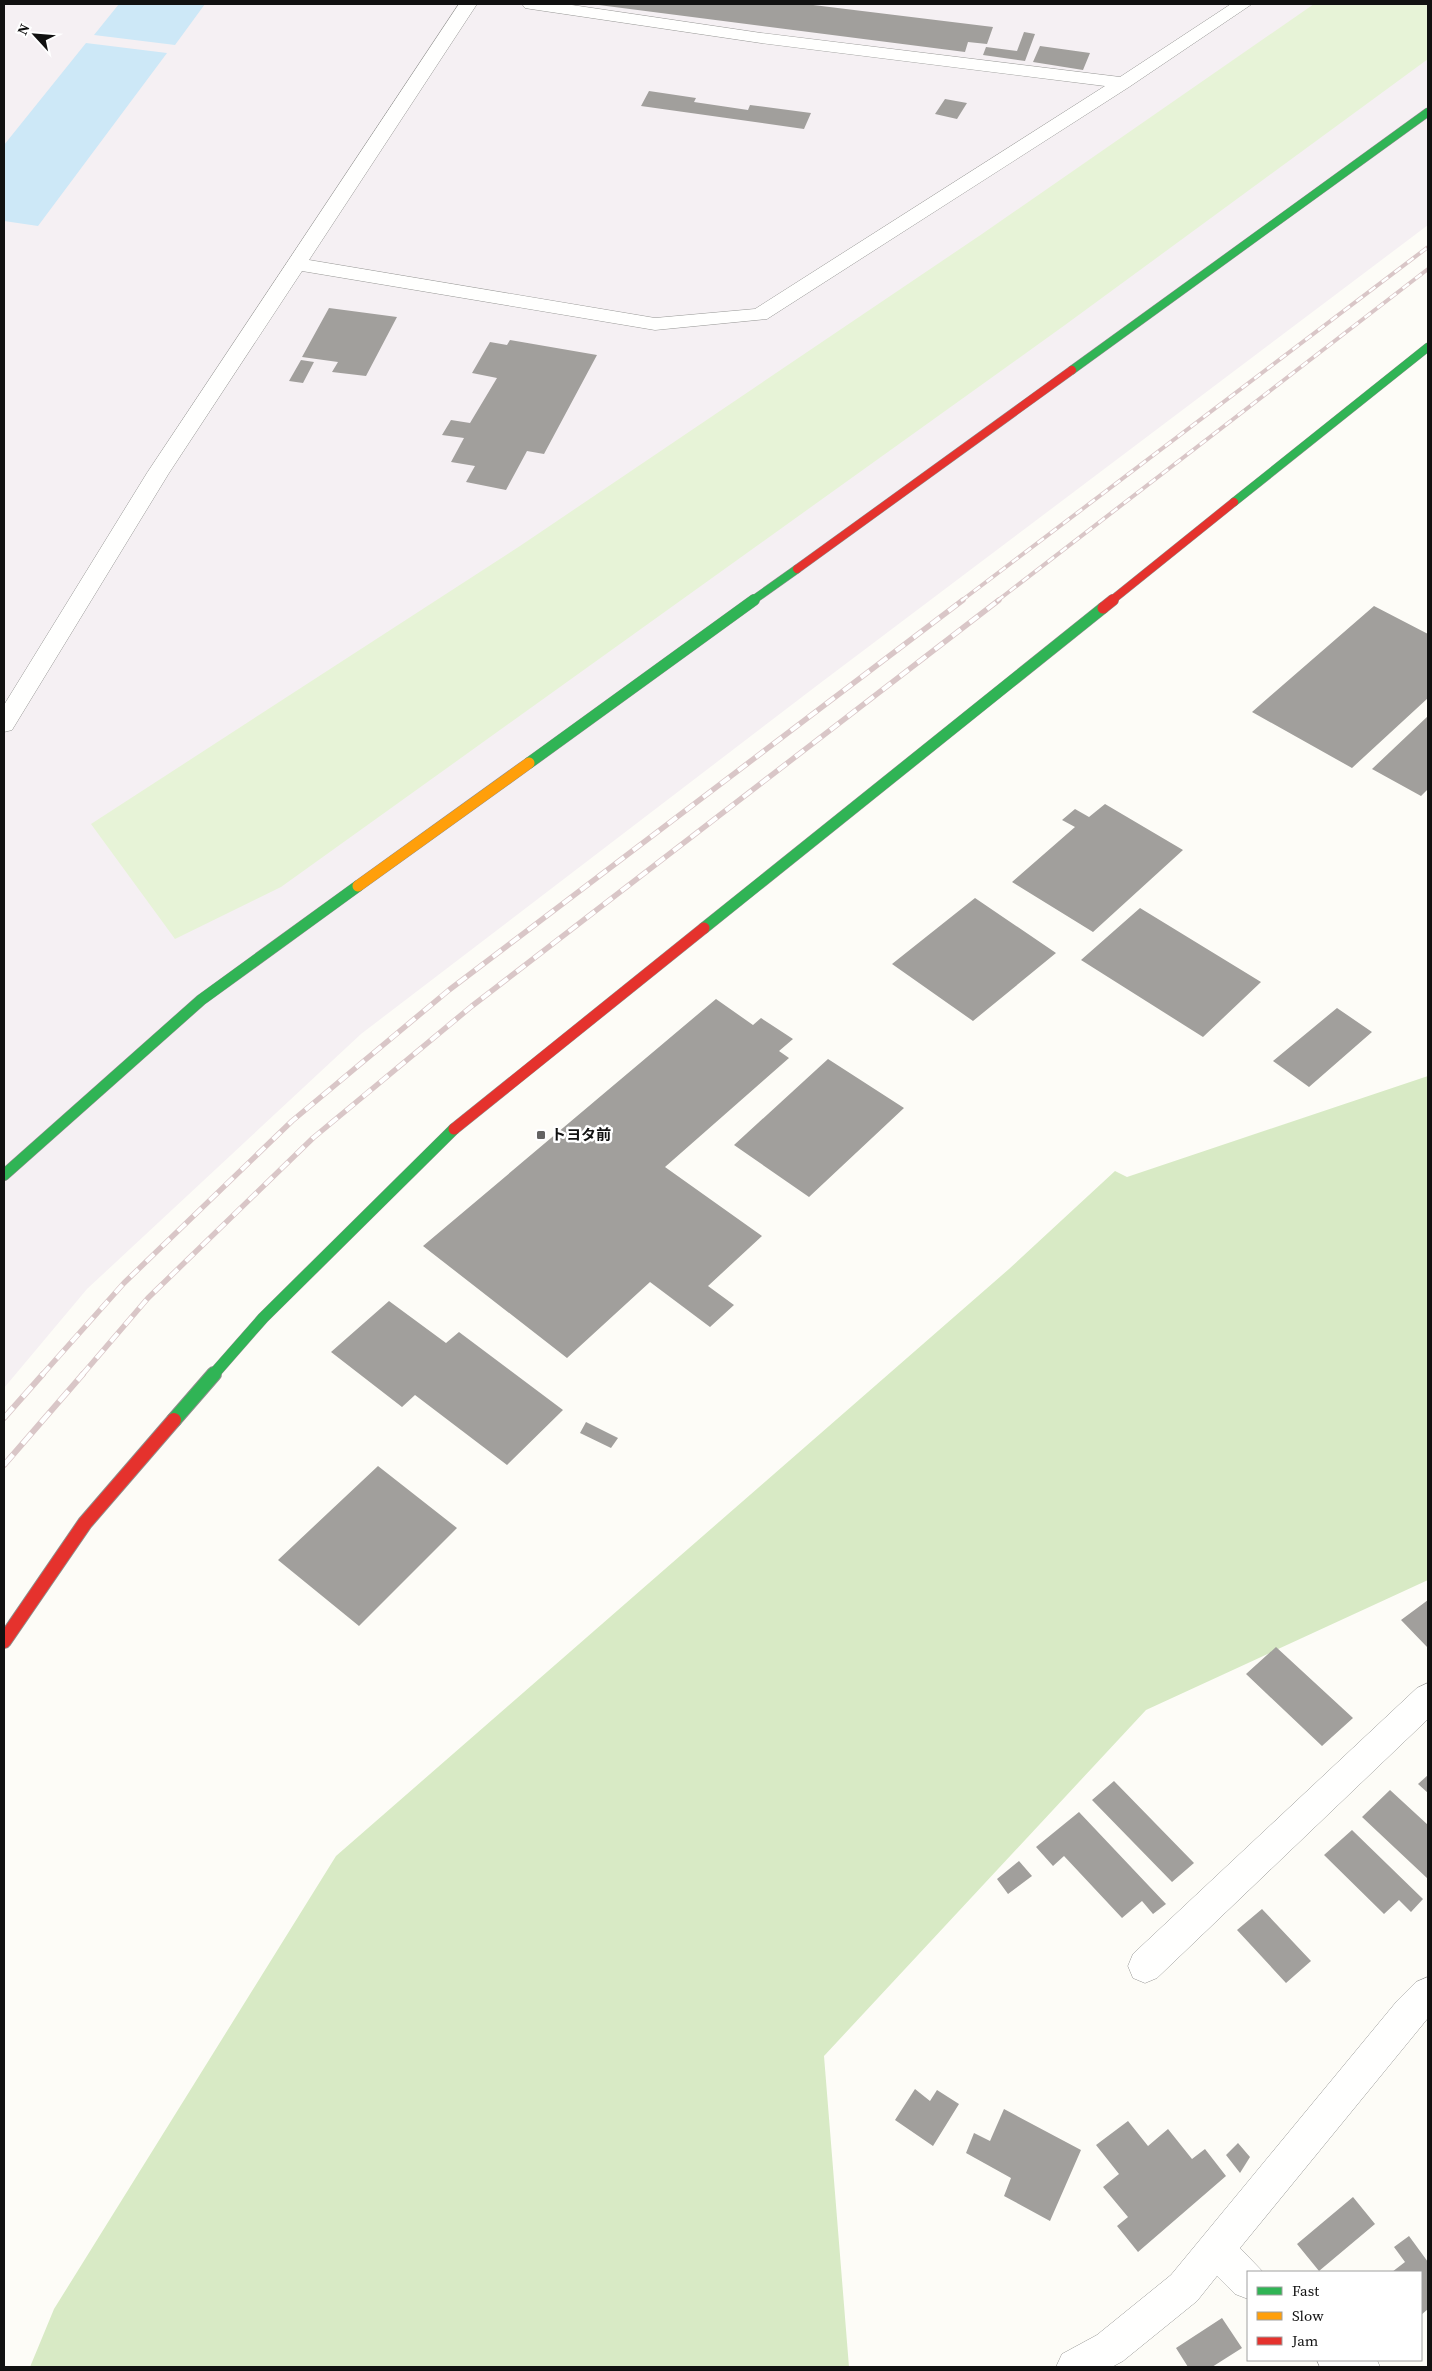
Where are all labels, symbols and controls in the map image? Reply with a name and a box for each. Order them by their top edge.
north arrow [10,10,60,60]
text: N [12,20,35,38]
place label: トヨタ前 [551,1124,611,1145]
marker: トヨタ前 [535,1129,547,1141]
legend [1247,2271,1422,2361]
text: Fast [1292,2280,1319,2301]
text: Slow [1292,2305,1324,2326]
text: Jam [1291,2330,1319,2351]

